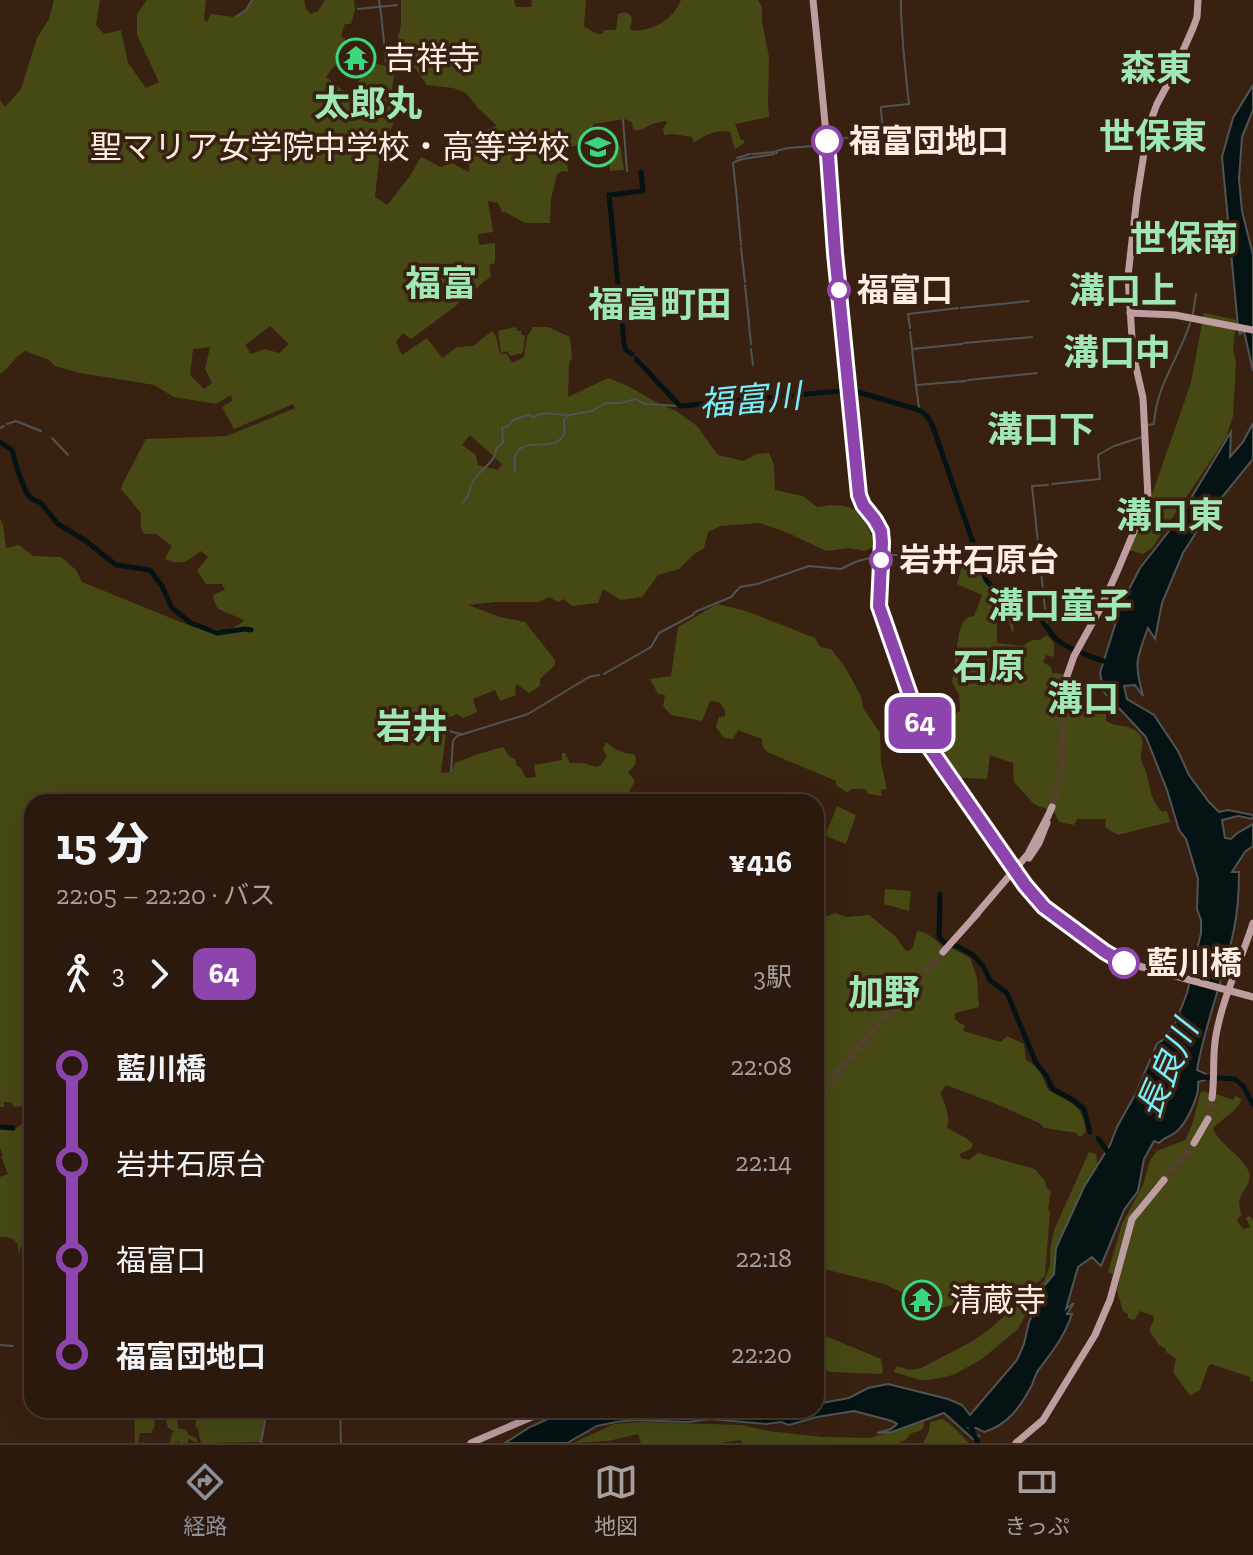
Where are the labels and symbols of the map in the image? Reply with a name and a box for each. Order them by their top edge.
temple icon: 吉祥寺 [335,37,377,79]
place label: 吉祥寺 [384,39,480,77]
district label: 森東 [1120,47,1192,90]
district label: 太郎丸 [314,82,422,125]
district label: 世保東 [1099,115,1207,158]
place label: 福富団地口 [849,122,1009,160]
school or university icon: 聖マリア女学院中学校・高等学校 [577,126,619,168]
marker: 福富団地口 [812,126,842,156]
place label: 聖マリア女学院中学校・高等学校 [90,128,570,166]
district label: 世保南 [1130,217,1238,260]
district label: 福富 [405,262,477,305]
district label: 溝口上 [1069,269,1177,312]
place label: 福富口 [857,271,953,309]
marker: 福富口 [828,279,850,301]
district label: 福富町田 [588,283,732,326]
district label: 溝口中 [1063,331,1171,374]
water label: 福富川 [697,375,806,425]
district label: 溝口下 [987,408,1095,451]
district label: 溝口東 [1116,494,1224,537]
place label: 岩井石原台 [899,541,1059,579]
marker: 岩井石原台 [870,549,892,571]
district label: 溝口童子 [988,584,1132,627]
district label: 石原 [953,645,1025,688]
district label: 溝口 [1047,677,1119,720]
line badge: 64 [884,697,956,749]
district label: 岩井 [376,705,448,748]
place label: 藍川橋 [1146,944,1242,982]
marker: 藍川橋 [1109,948,1139,978]
district label: 加野 [848,971,920,1014]
water label: 長良川 [1128,1011,1208,1124]
temple icon: 清蔵寺 [901,1279,943,1321]
place label: 清蔵寺 [950,1281,1046,1319]

